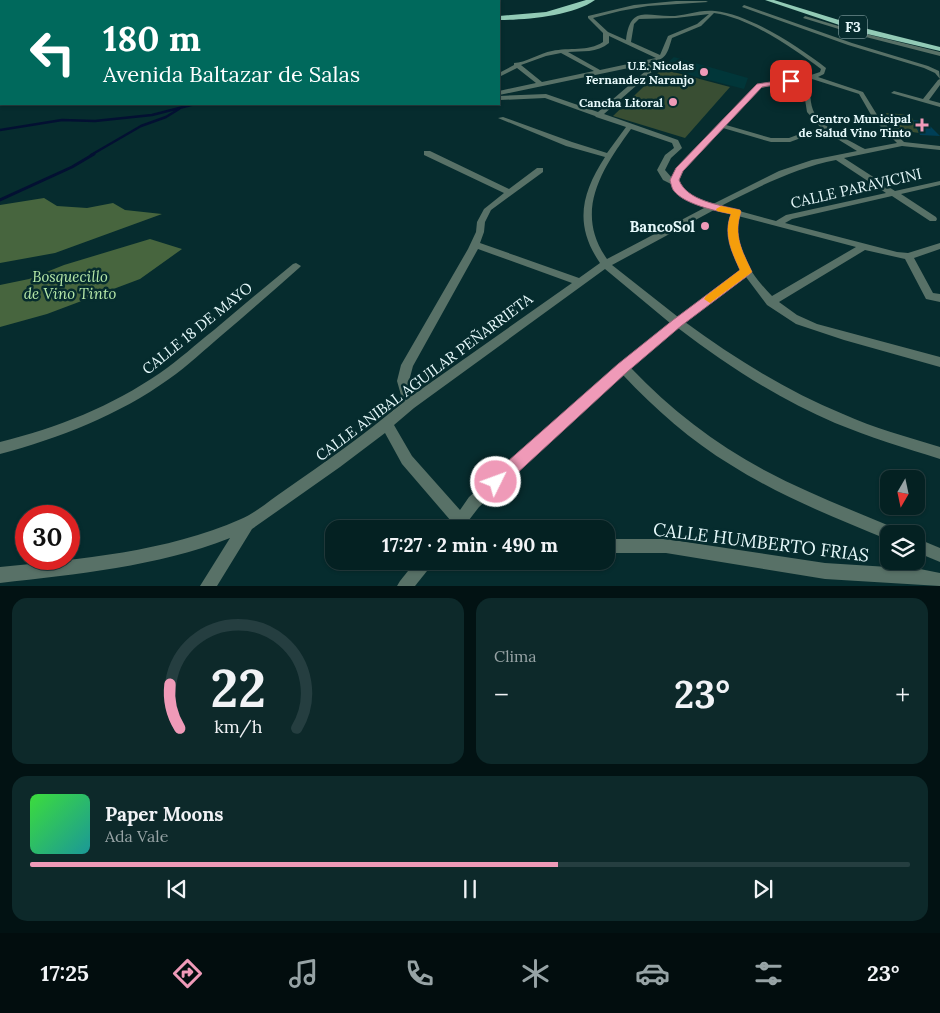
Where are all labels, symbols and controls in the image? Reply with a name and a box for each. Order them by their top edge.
text: 180 m [103,16,201,61]
road number: F3 [839,16,867,38]
icon: left [20,20,85,85]
place label: U.E. Nicolas Fernandez Naranjo [586,58,694,87]
text: Avenida Baltazar de Salas [103,60,360,88]
pin [770,60,812,102]
marker: U.E. Nicolas Fernandez Naranjo [698,66,710,78]
icon: arrive [777,67,805,95]
place label: Cancha Litoral [579,95,663,110]
marker: Cancha Litoral [667,96,679,108]
place label: Centro Municipal de Salud Vino Tinto [799,111,911,140]
marker: Centro Municipal de Salud Vino Tinto [915,118,929,132]
street label: CALLE PARAVICINI [789,164,923,212]
place label: BancoSol [629,217,695,236]
marker: BancoSol [699,220,711,232]
park label: Bosquecillo de Vino Tinto [24,267,116,303]
street label: CALLE 18 DE MAYO [138,278,256,378]
street label: CALLE ANIBAL AGUILAR PEÑARRIETA [312,289,537,465]
position arrow [469,455,521,507]
north arrow [880,470,925,515]
map controls [880,470,925,570]
speed limit sign: 30 [15,505,80,570]
street label: CALLE HUMBERTO FRIAS [652,517,870,567]
button: layers [880,525,925,570]
text: 17:27 · 2 min · 490 m [382,533,558,557]
text: Clima [494,646,537,666]
text: 22 [210,655,266,721]
text: 23° [674,670,730,718]
text: − [494,677,509,713]
text: + [895,677,910,713]
text: km/h [214,715,262,738]
text: Paper Moons [105,802,224,826]
text: Ada Vale [105,826,168,846]
icon: previous [163,875,191,903]
icon: pause [456,875,484,903]
icon: next [749,875,777,903]
icon: directions [170,956,205,991]
icon: music [286,956,321,991]
icon: phone [402,956,437,991]
icon: climate [518,956,553,991]
icon: car [635,956,670,991]
icon: filters [751,956,786,991]
text: 17:25 [41,959,89,987]
text: 23° [867,959,899,987]

